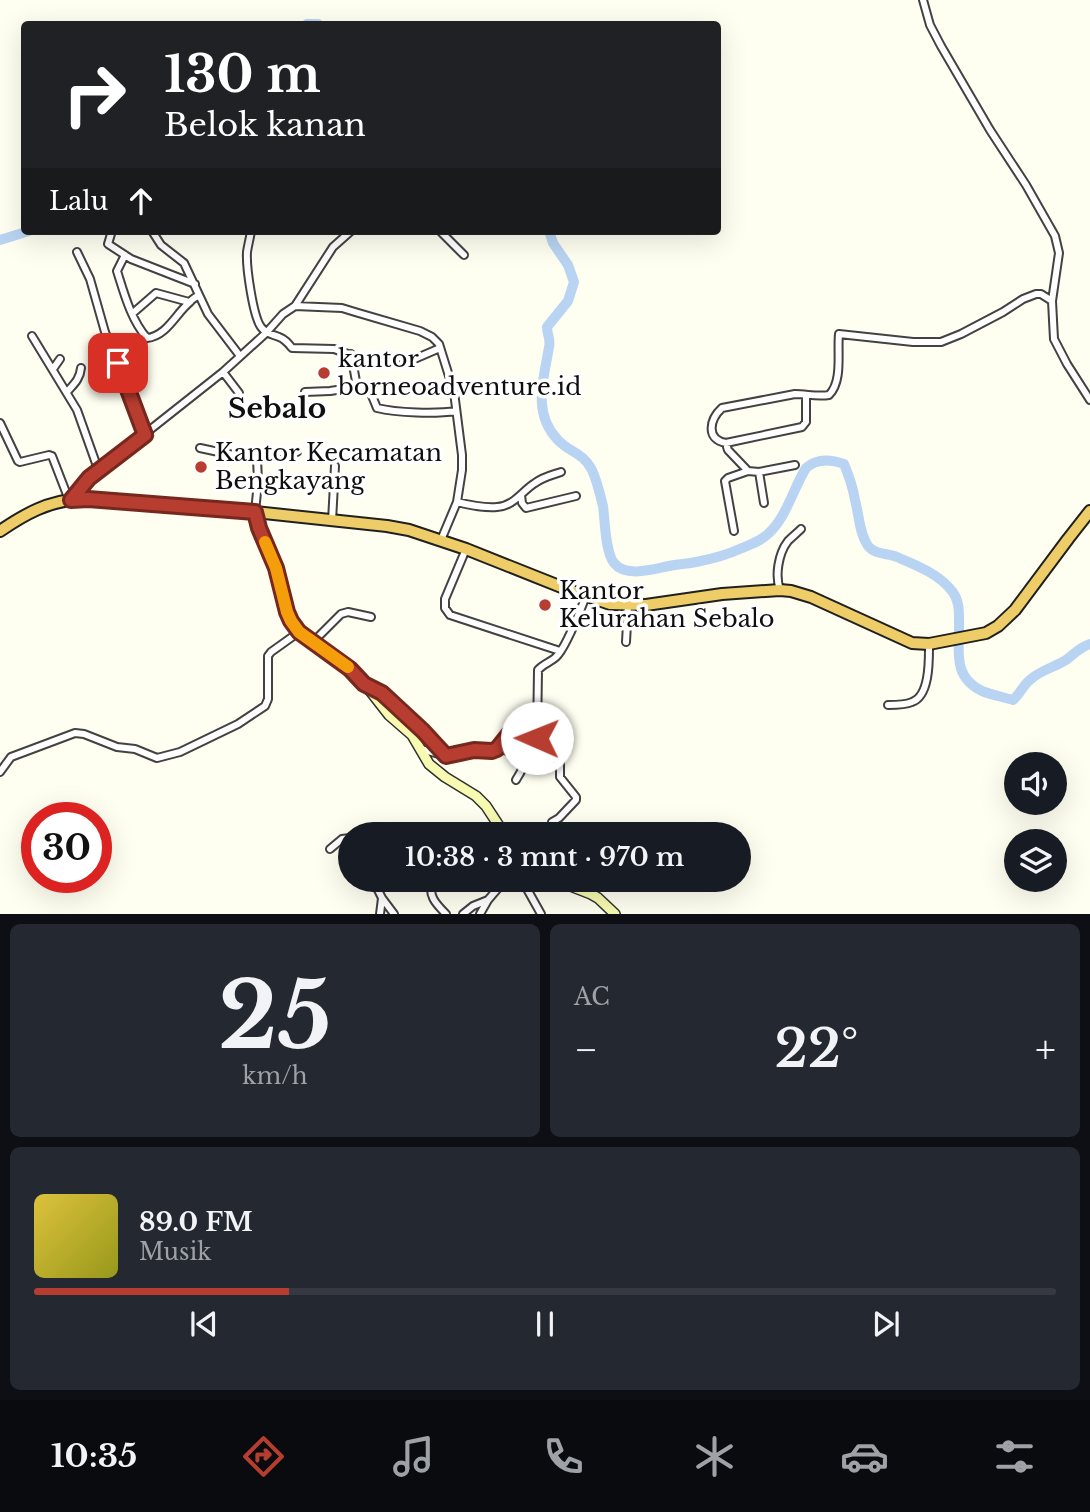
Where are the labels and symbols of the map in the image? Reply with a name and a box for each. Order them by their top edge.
pin [88,333,148,393]
place label: kantor borneoadventure.id [337,344,581,401]
marker: kantor borneoadventure.id [316,365,332,381]
district label: Sebalo [228,391,326,426]
place label: Kantor Kecamatan Bengkayang [215,438,442,495]
marker: Kantor Kecamatan Bengkayang [193,459,209,475]
place label: Kantor Kelurahan Sebalo [559,576,775,633]
marker: Kantor Kelurahan Sebalo [537,597,553,613]
position arrow [500,701,574,775]
speed limit sign: 30 [21,802,112,893]

